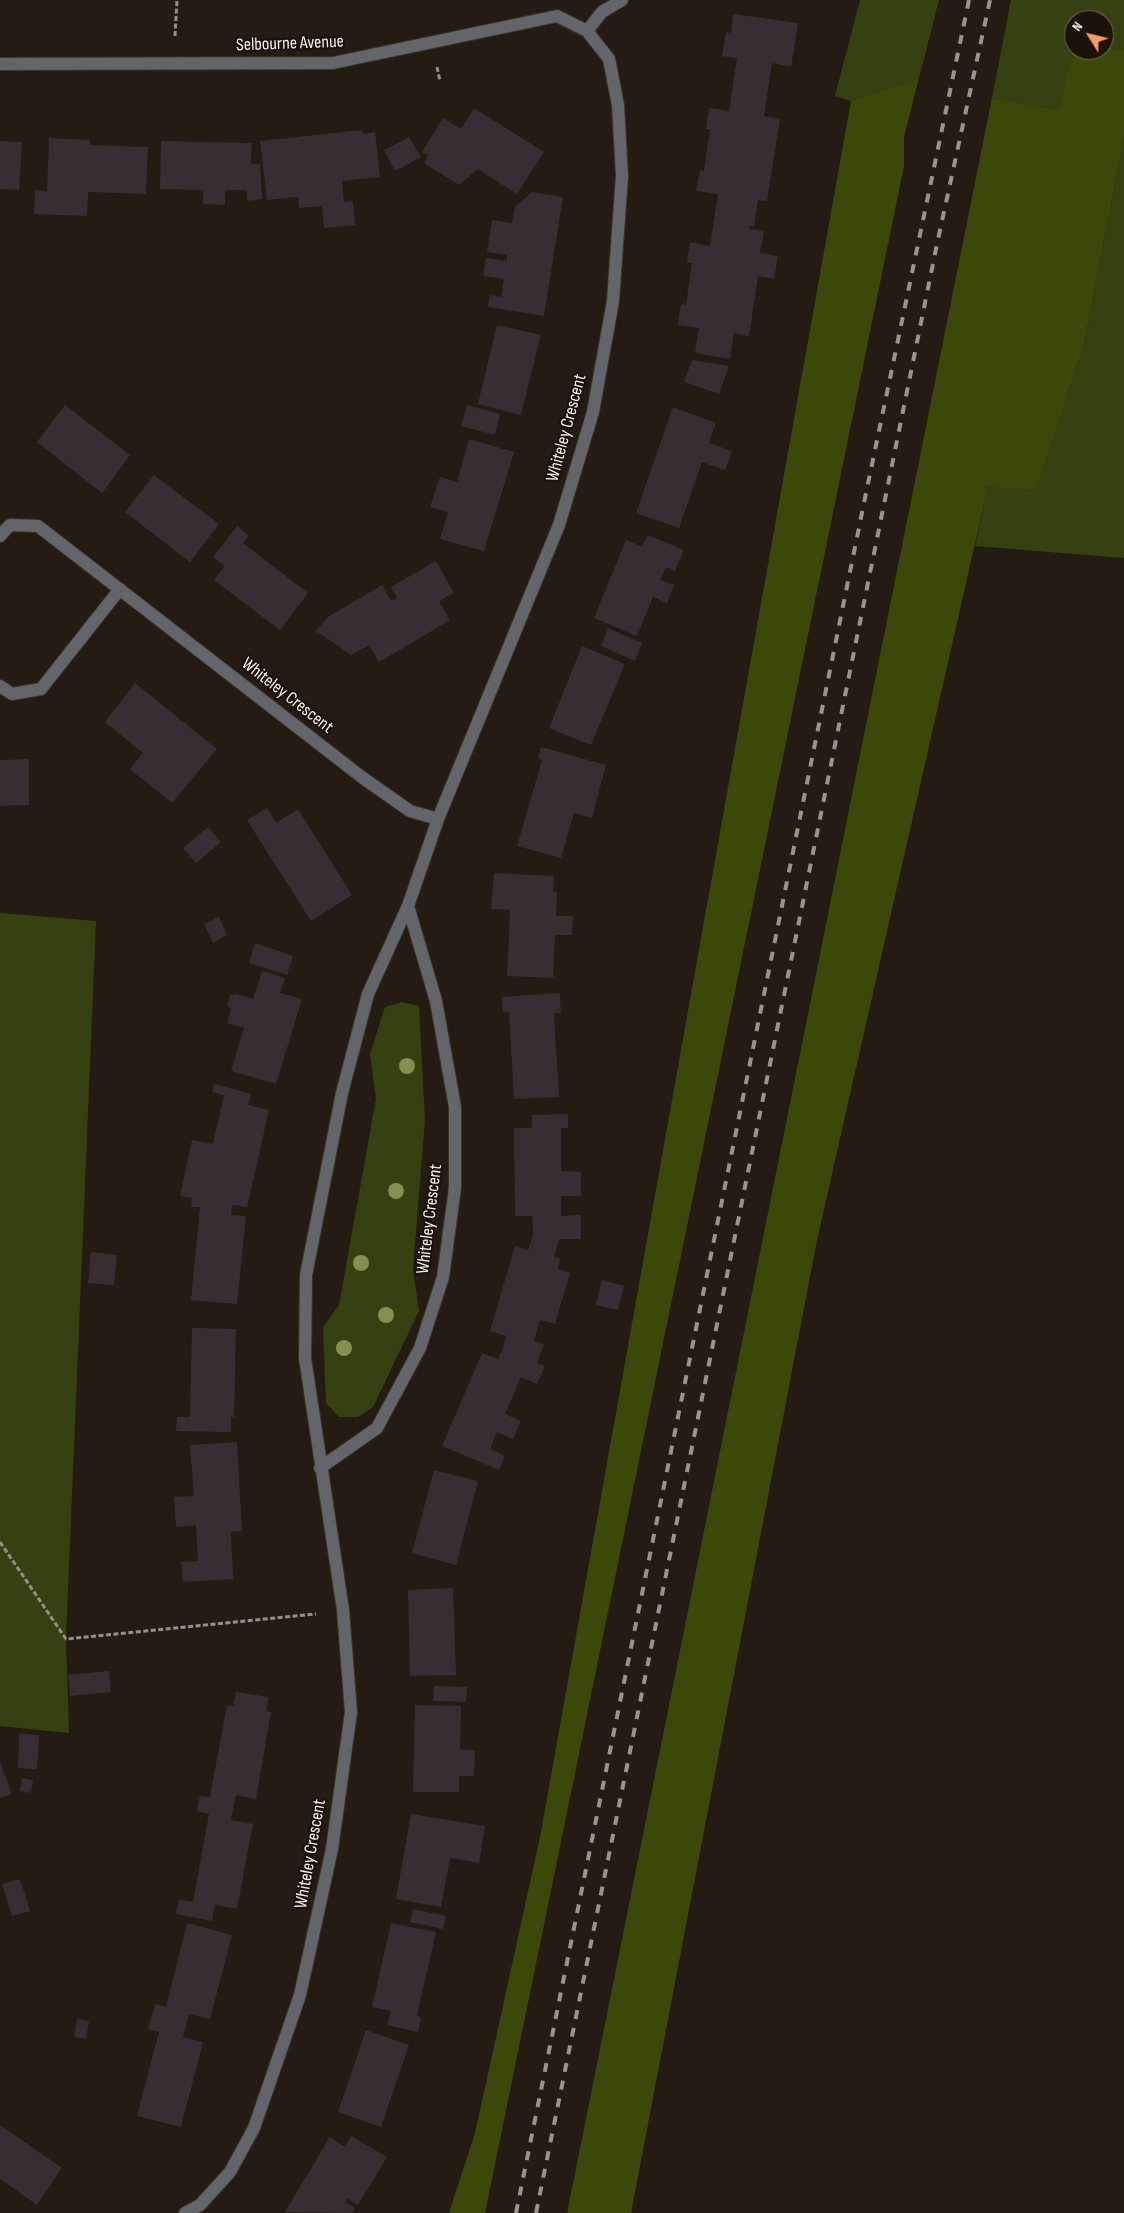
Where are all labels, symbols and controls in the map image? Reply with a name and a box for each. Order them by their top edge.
north arrow [1064,10,1114,60]
text: N [1068,18,1086,35]
street label: Selbourne Avenue [236,31,344,57]
street label: Whiteley Crescent [542,372,592,484]
street label: Whiteley Crescent [237,653,337,739]
street label: Whiteley Crescent [413,1163,447,1275]
street label: Whiteley Crescent [291,1798,331,1910]

